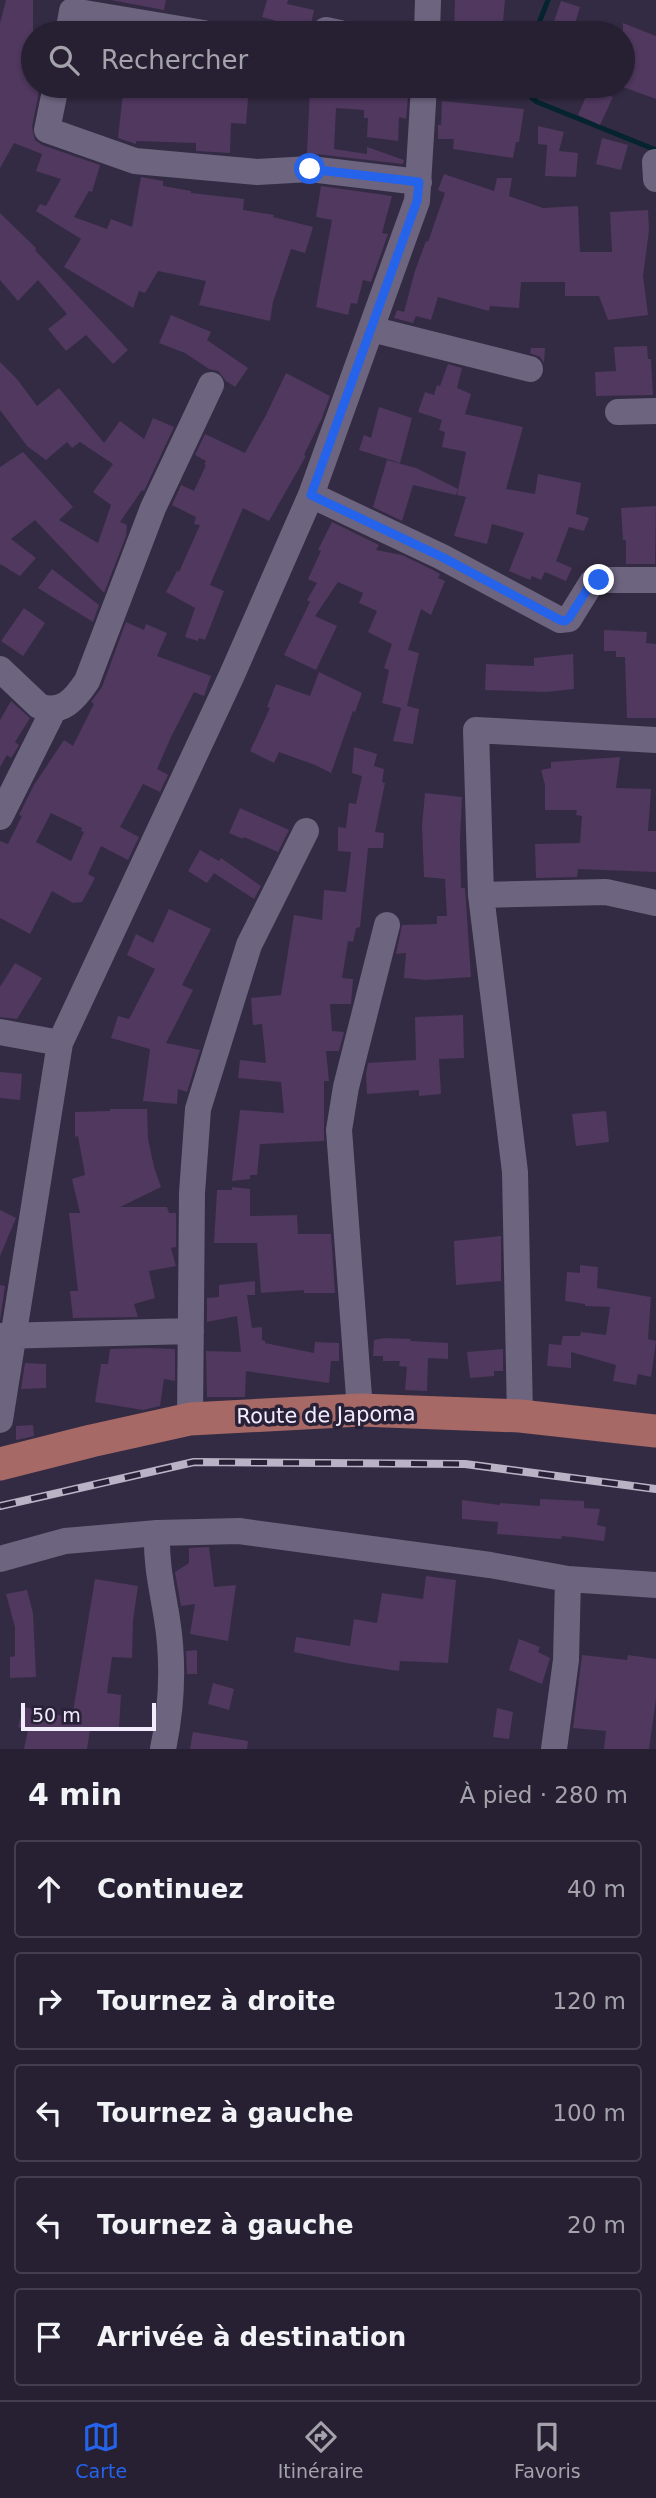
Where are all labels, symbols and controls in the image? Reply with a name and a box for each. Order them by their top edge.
search box [21,21,635,98]
icon: search [45,41,83,79]
text: Rechercher [101,45,248,75]
route start [294,153,325,184]
route end [583,564,614,595]
street label: Route de Japoma [236,1401,416,1429]
scale bar [21,1700,156,1732]
text: 50 m [32,1704,81,1726]
text: 4 min [28,1777,122,1812]
text: À pied · 280 m [460,1782,628,1808]
icon: ahead [30,1870,68,1908]
text: Continuez [97,1874,244,1904]
text: 40 m [567,1876,626,1902]
icon: right [30,1982,68,2020]
text: Tournez à droite [97,1986,336,2016]
text: 120 m [552,1988,626,2014]
icon: left [30,2094,68,2132]
text: Tournez à gauche [97,2098,354,2128]
text: 100 m [552,2100,626,2126]
icon: left [30,2206,68,2244]
text: Tournez à gauche [97,2210,354,2240]
text: 20 m [567,2212,626,2238]
icon: arrive [30,2318,68,2356]
text: Arrivée à destination [97,2322,406,2352]
tab: Carte [75,2418,127,2482]
tab: Itinéraire [278,2418,364,2482]
tab: Favoris [514,2418,581,2482]

